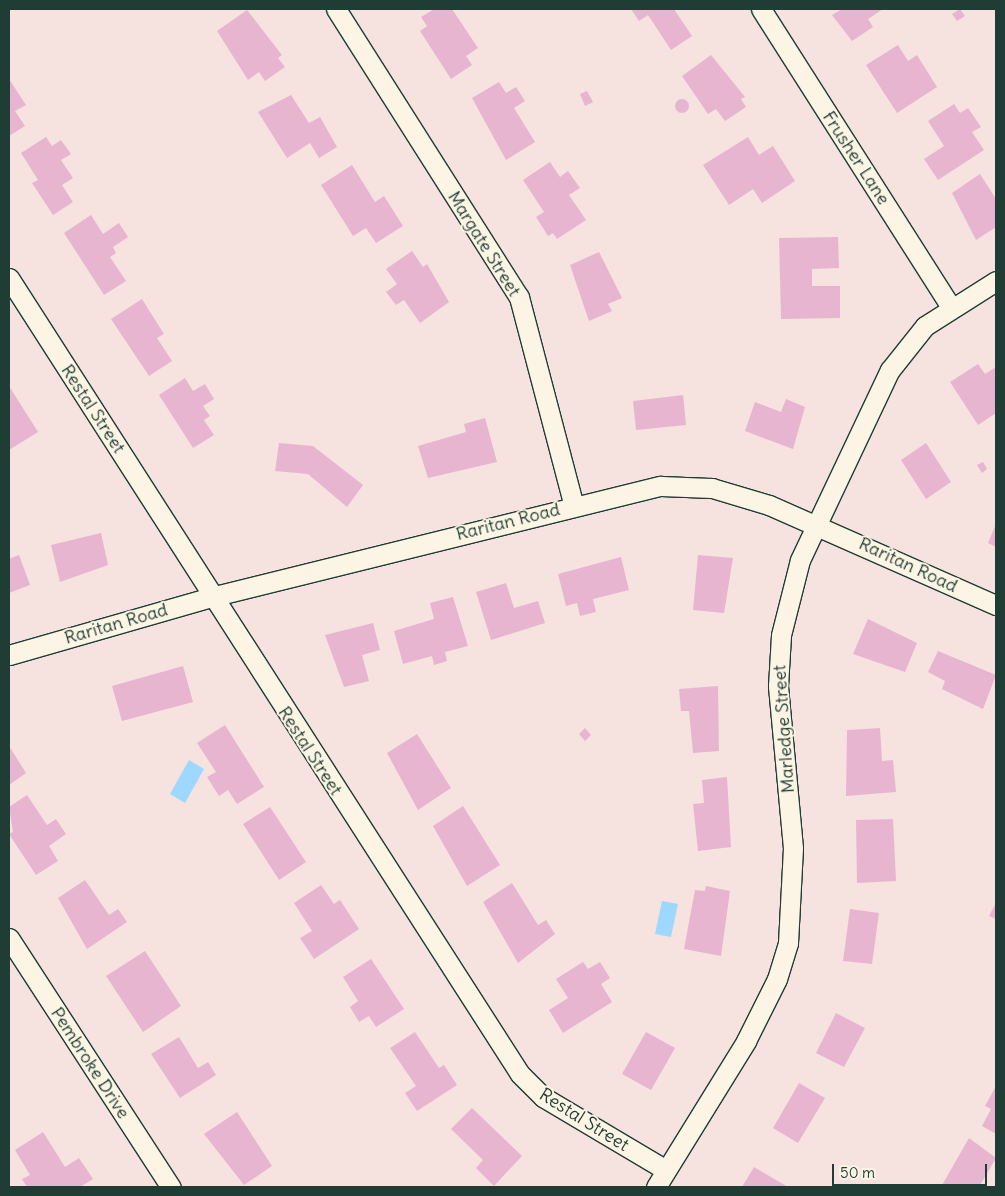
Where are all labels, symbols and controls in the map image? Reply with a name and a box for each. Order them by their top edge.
street label: Frusher Lane [818,107,894,209]
street label: Margate Street [443,187,525,301]
street label: Restal Street [56,360,130,458]
street label: Raritan Road [454,499,562,545]
street label: Raritan Road [855,533,961,597]
street label: Raritan Road [62,599,170,649]
street label: Marledge Street [769,664,799,794]
street label: Restal Street [273,702,347,800]
street label: Pembroke Drive [46,1003,134,1123]
street label: Restal Street [535,1084,633,1156]
scale bar [835,1154,990,1186]
text: 50 m [840,1163,875,1182]

